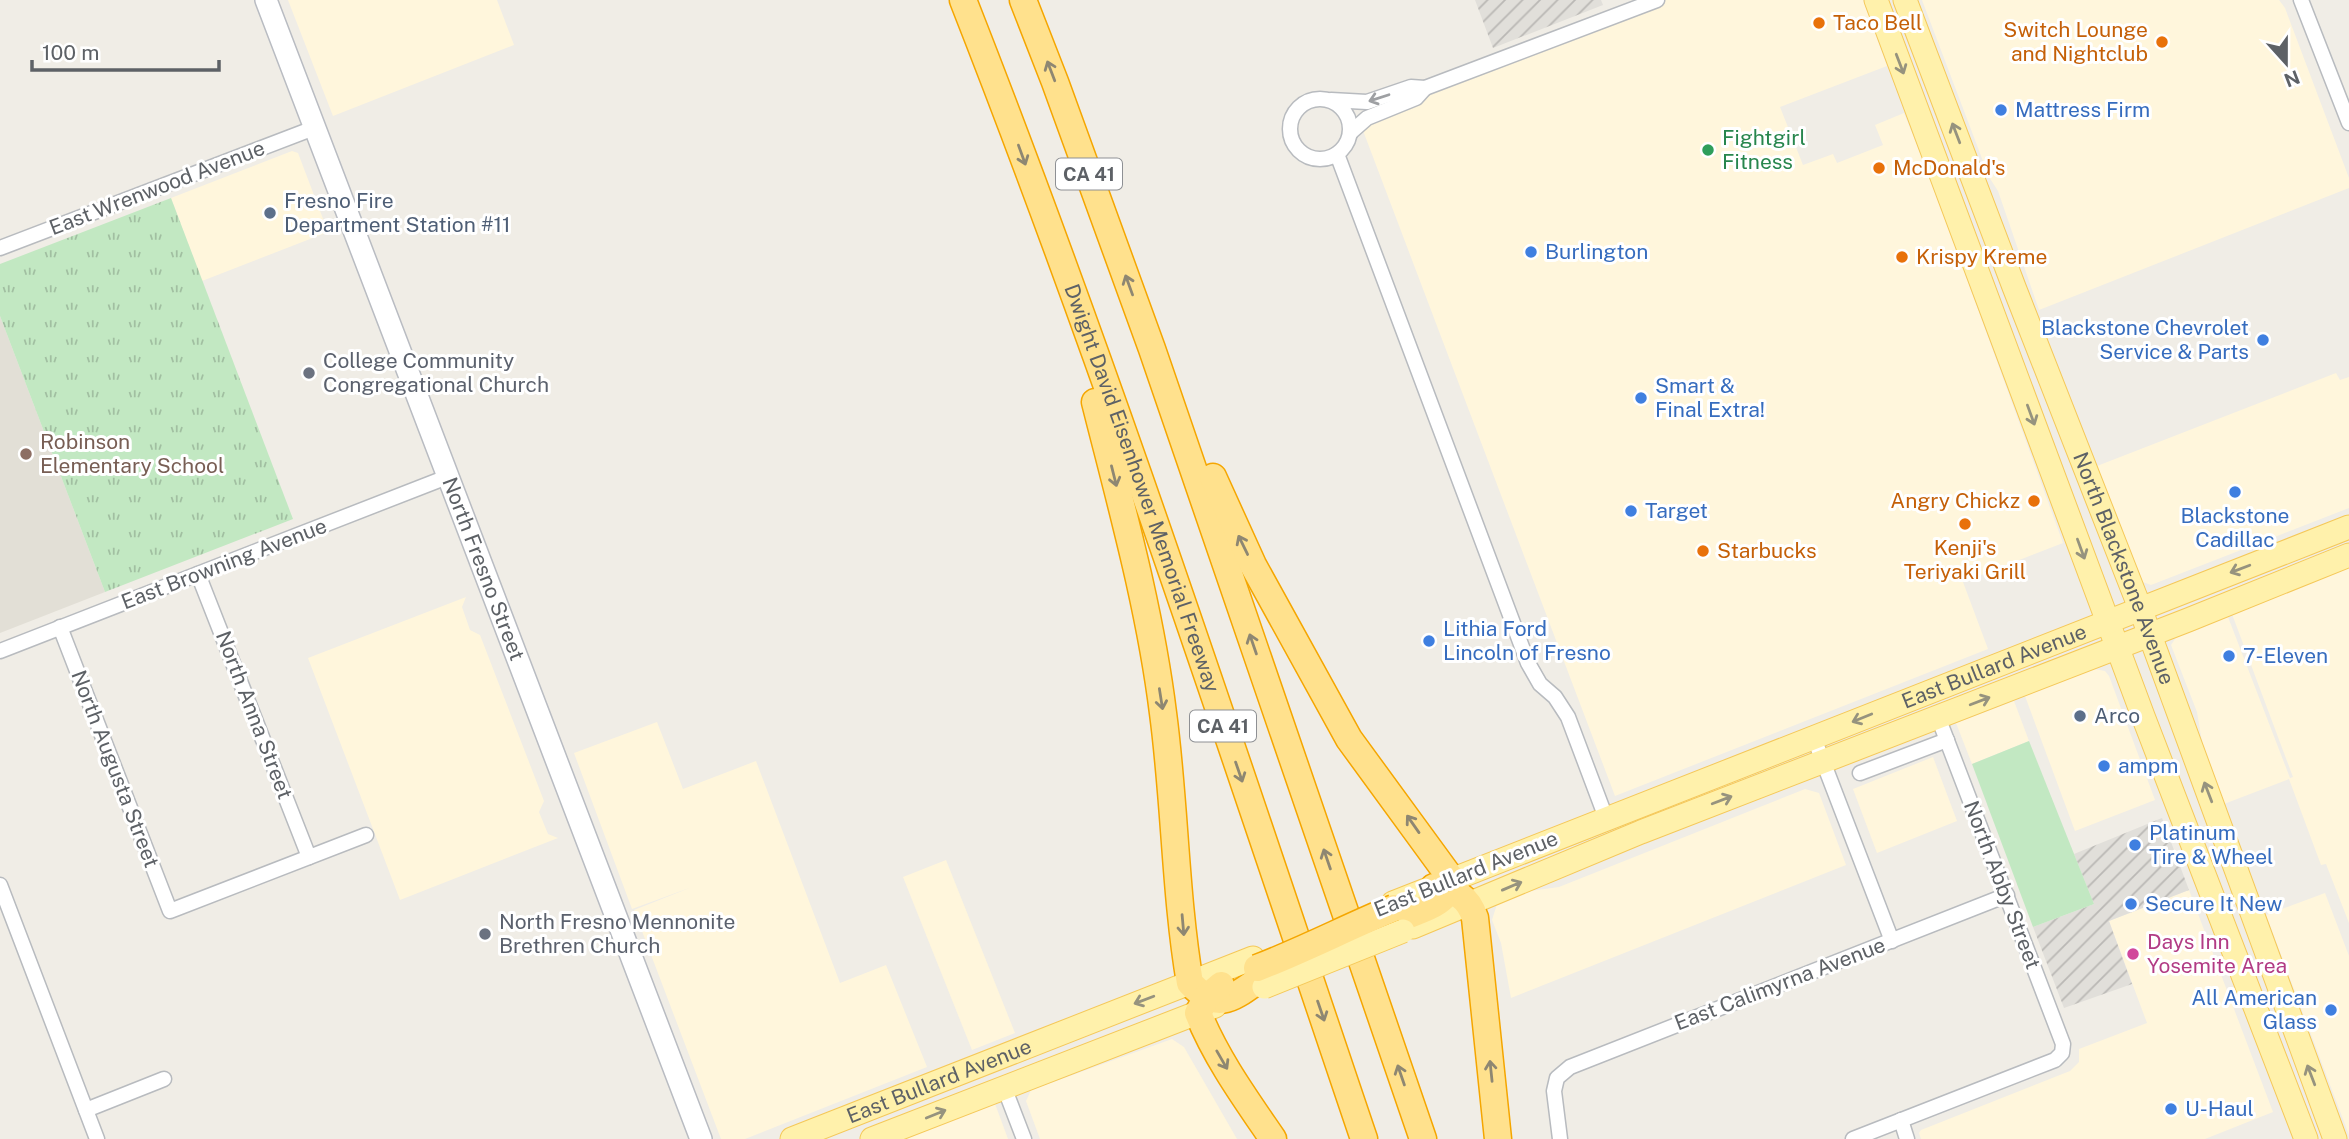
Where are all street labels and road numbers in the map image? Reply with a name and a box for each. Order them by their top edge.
street label: East Wrenwood Avenue [46,135,268,240]
road number: CA 41 [1056,158,1122,190]
street label: Dwight David Eisenhower Memorial Freeway [1059,280,1225,696]
street label: North Blackstone Avenue [2068,448,2180,688]
street label: North Fresno Street [437,474,530,664]
street label: East Browning Avenue [118,513,330,614]
street label: East Bullard Avenue [1898,619,2090,714]
street label: North Anna Street [211,627,298,802]
street label: North Augusta Street [66,667,165,871]
road number: CA 41 [1190,710,1256,741]
street label: North Abby Street [1959,797,2046,973]
street label: East Bullard Avenue [1370,825,1561,922]
street label: East Calimyrna Avenue [1671,932,1889,1035]
street label: East Bullard Avenue [843,1033,1035,1128]

